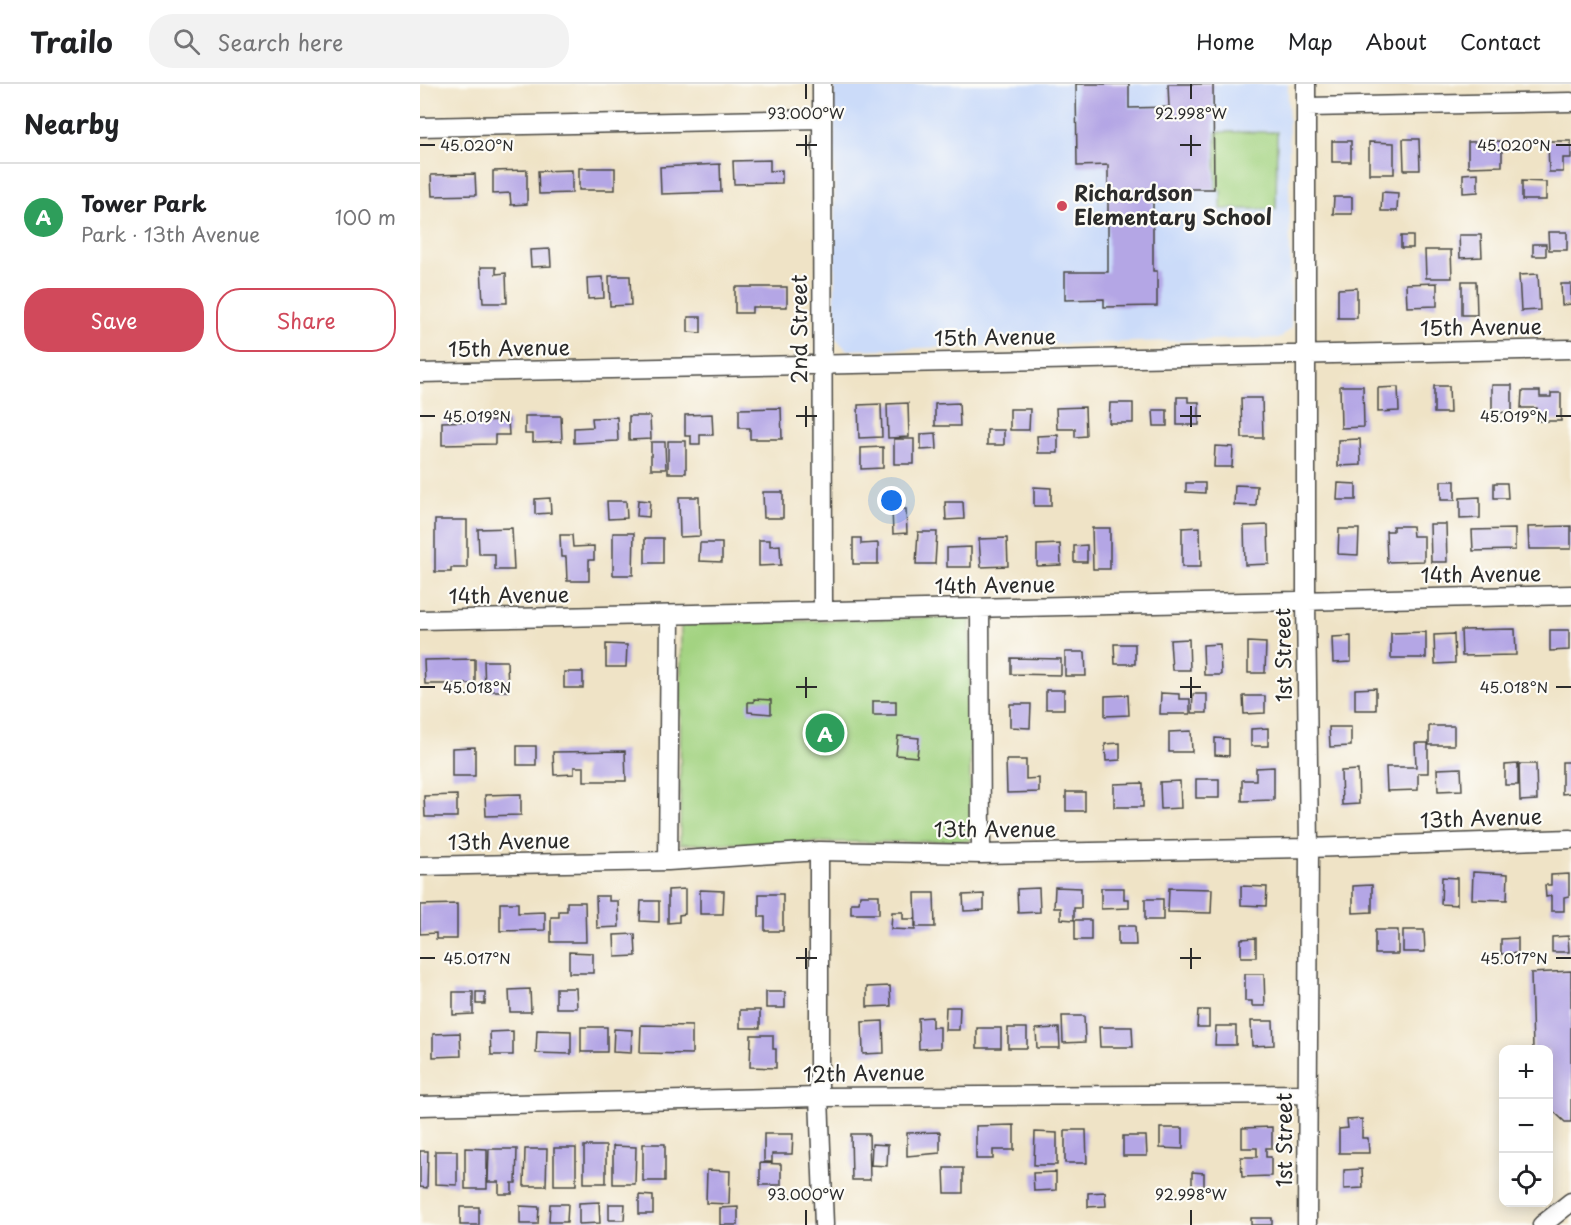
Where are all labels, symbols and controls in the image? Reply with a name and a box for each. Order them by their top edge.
search box [149,14,569,68]
text: Trailo [30,20,113,63]
icon: search [170,25,203,58]
text: Search here [218,25,343,58]
text: Home [1196,25,1255,57]
text: Map [1288,25,1333,57]
text: About [1366,25,1427,57]
text: Contact [1460,25,1541,57]
text: 93.000°W [768,101,845,124]
text: 92.998°W [1155,101,1228,124]
text: Nearby [24,104,119,143]
text: 45.020°N [440,133,514,156]
text: 45.020°N [1477,133,1551,156]
place label: Richardson Elementary School [1074,176,1272,232]
text: Tower Park [81,186,207,219]
marker: Richardson Elementary School [1055,199,1069,213]
text: A [36,202,51,232]
text: 100 m [335,202,396,232]
text: Park · 13th Avenue [81,219,260,249]
street label: 2nd Street [782,274,814,384]
button: Save [24,288,204,352]
button: Share [216,288,396,352]
street label: 15th Avenue [1420,309,1542,343]
street label: 15th Avenue [934,319,1056,353]
street label: 15th Avenue [448,330,570,364]
text: 45.019°N [443,404,511,427]
text: 45.019°N [1480,404,1548,427]
your location [877,486,906,515]
street label: 14th Avenue [1420,556,1542,590]
street label: 14th Avenue [934,567,1056,601]
street label: 14th Avenue [448,577,570,611]
street label: 1st Street [1265,608,1299,703]
text: 45.018°N [443,675,511,698]
text: 45.018°N [1480,675,1548,698]
pin: A [806,710,844,756]
street label: 13th Avenue [1419,799,1543,835]
street label: 13th Avenue [934,812,1056,844]
street label: 13th Avenue [448,823,570,857]
text: 45.017°N [443,946,511,969]
text: 45.017°N [1480,946,1548,969]
map controls [1499,1045,1553,1207]
button: + [1499,1045,1553,1099]
street label: 12th Avenue [803,1055,925,1089]
street label: 1st Street [1267,1093,1299,1187]
button: − [1499,1099,1553,1153]
button: locate [1499,1153,1553,1207]
text: 93.000°W [768,1182,845,1205]
text: 92.998°W [1155,1182,1228,1205]

